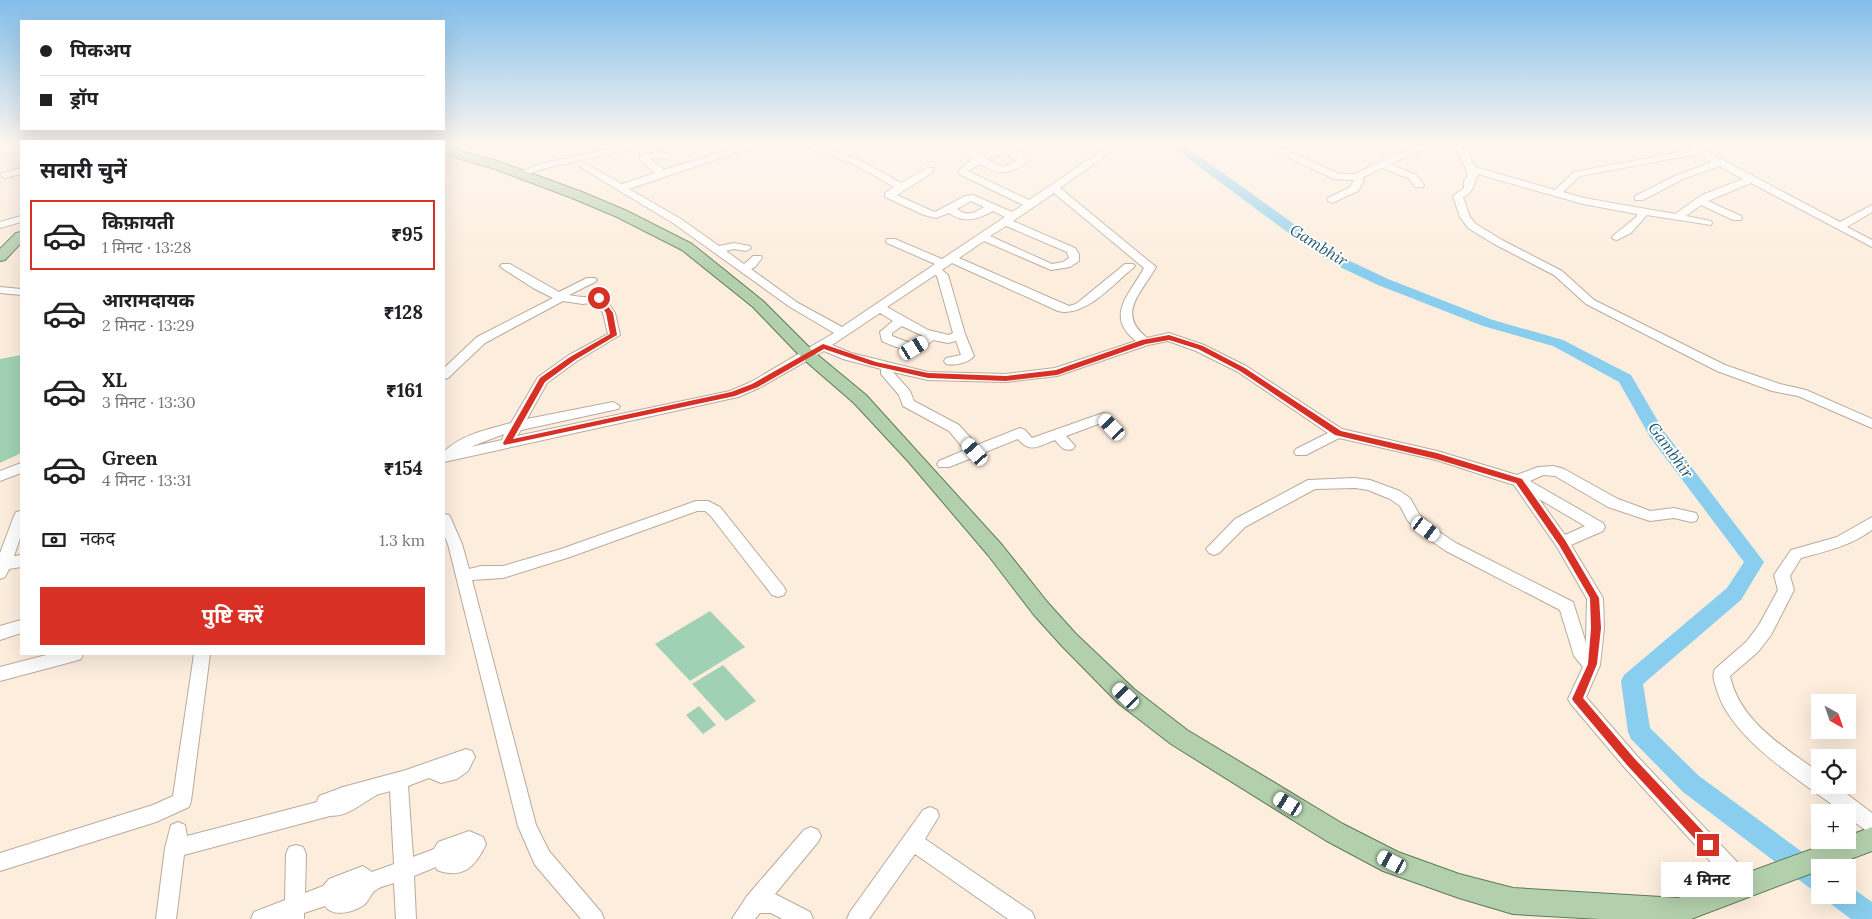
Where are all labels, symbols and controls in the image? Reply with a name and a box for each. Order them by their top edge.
text: पिकअप [70,38,131,62]
text: ड्रॉप [70,86,98,110]
text: सवारी चुनें [40,156,127,184]
text: किफ़ायती [102,210,174,234]
icon: car [42,213,87,258]
water label: Gambhir [1286,219,1352,271]
text: ₹95 [391,222,423,246]
text: 1 मिनट · 13:28 [102,237,191,257]
route start [588,287,610,309]
text: आरामदायक [102,288,194,312]
icon: car [42,291,87,336]
text: ₹128 [383,300,423,324]
text: 2 मिनट · 13:29 [102,315,194,335]
car [897,334,930,362]
text: XL [102,368,127,392]
icon: car [42,369,87,414]
text: ₹161 [386,378,423,402]
text: 3 मिनट · 13:30 [102,392,196,412]
car [1096,411,1127,443]
water label: Gambhir [1644,418,1699,483]
car [959,436,990,468]
text: Green [102,446,158,470]
icon: car [42,447,87,492]
text: ₹154 [384,456,423,480]
text: 4 मिनट · 13:31 [102,470,191,490]
car [1409,514,1442,544]
icon: cash [40,526,68,554]
text: नकद [80,526,115,550]
text: 1.3 km [379,530,425,550]
button: पुष्टि करें [40,587,425,645]
car [1110,680,1142,712]
north arrow [1811,694,1856,739]
map controls [1811,694,1856,904]
button: locate [1811,749,1856,794]
car [1271,790,1304,818]
button: + [1811,804,1856,849]
route end [1697,834,1719,856]
car [1375,848,1408,876]
button: − [1811,859,1856,904]
callout: 4 मिनट [1662,862,1754,898]
text: 4 मिनट [1684,869,1730,889]

